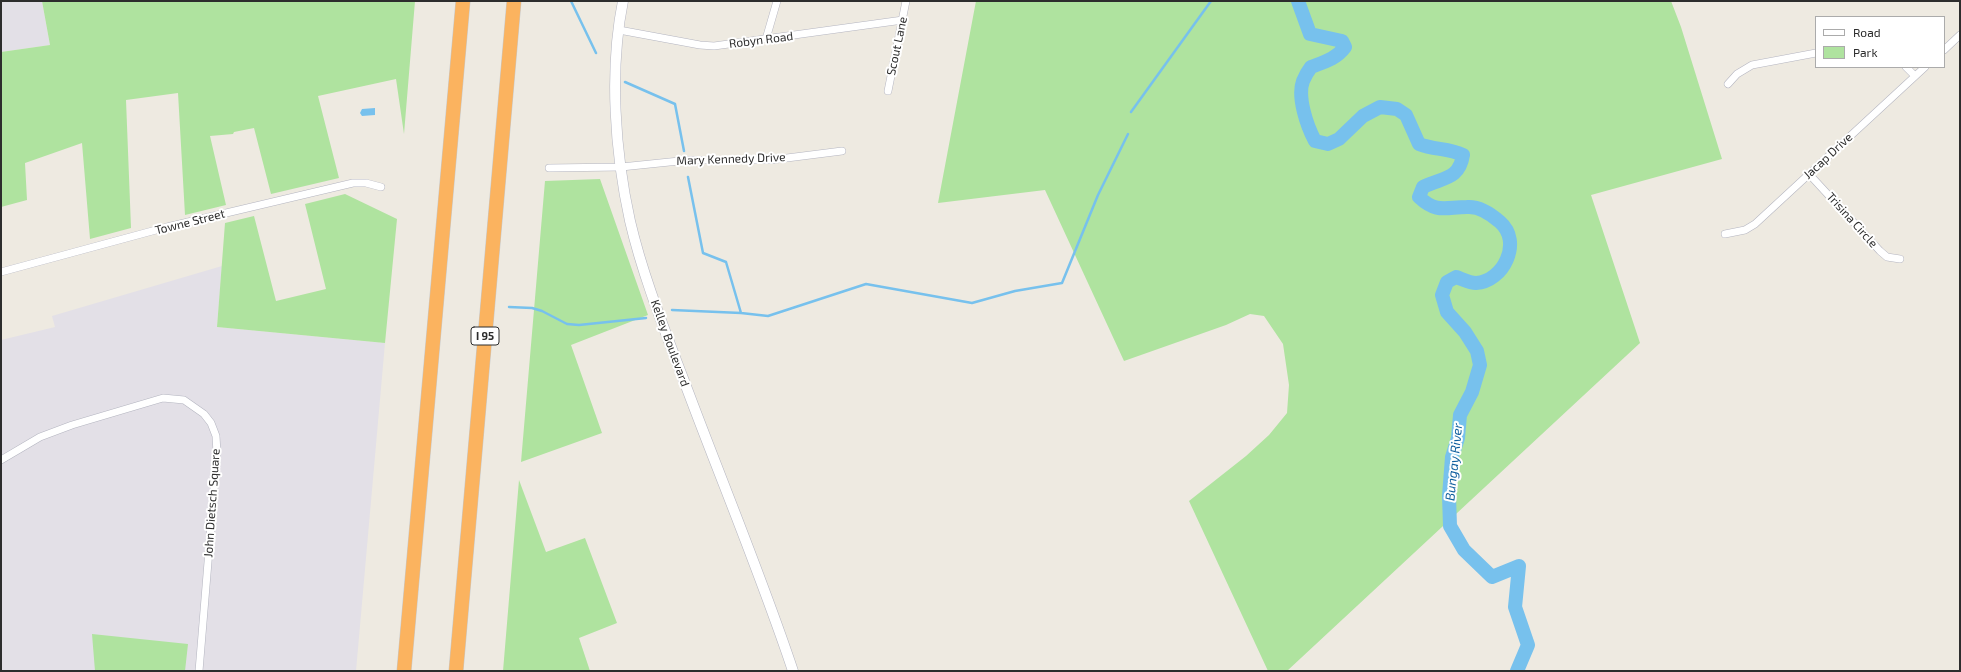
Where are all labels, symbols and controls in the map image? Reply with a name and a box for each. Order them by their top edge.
street label: Scout Lane [884,15,910,77]
legend [1815,16,1945,68]
text: Road [1853,25,1881,39]
street label: Robyn Road [728,29,794,51]
text: Park [1853,45,1878,59]
street label: Jacap Drive [1801,130,1855,182]
street label: Mary Kennedy Drive [676,150,786,168]
street label: Trisina Circle [1823,189,1881,251]
street label: Towne Street [153,206,227,238]
street label: Kelley Boulevard [648,298,692,388]
road number: I 95 [471,327,499,345]
water label: Bungay River [1442,422,1466,502]
street label: John Dietsch Square [201,448,223,558]

